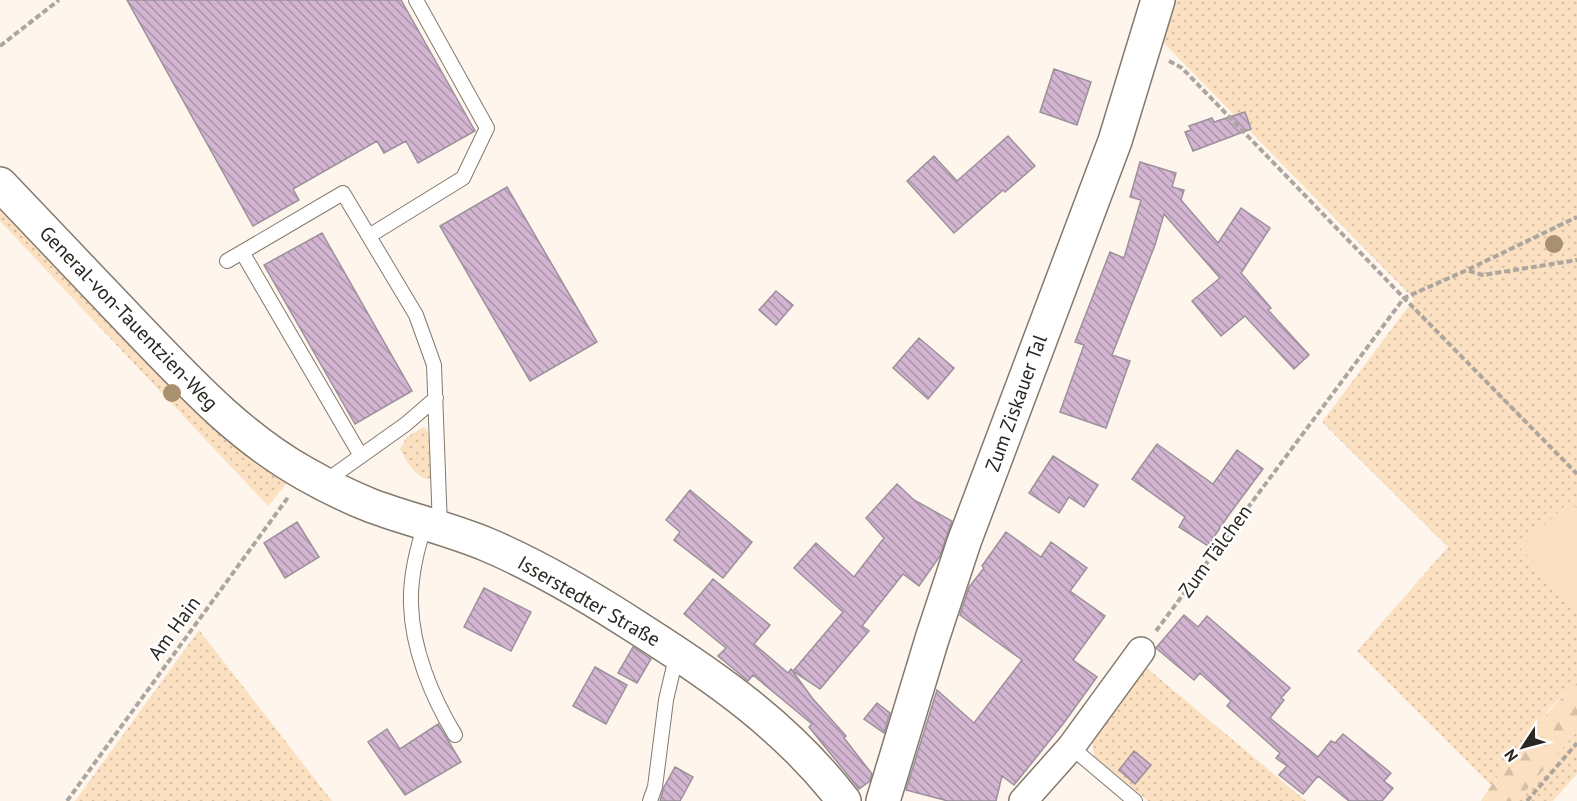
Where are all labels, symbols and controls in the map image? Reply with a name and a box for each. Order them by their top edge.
street label: General-von-Tauentzien-Weg [34,220,224,416]
street label: Zum Ziskauer Tal [979,331,1053,475]
street label: Zum Tälchen [1173,499,1257,603]
street label: Isserstedter Straße [513,550,665,652]
street label: Am Hain [142,591,206,665]
north arrow [1493,717,1553,777]
text: N [1500,746,1522,766]

